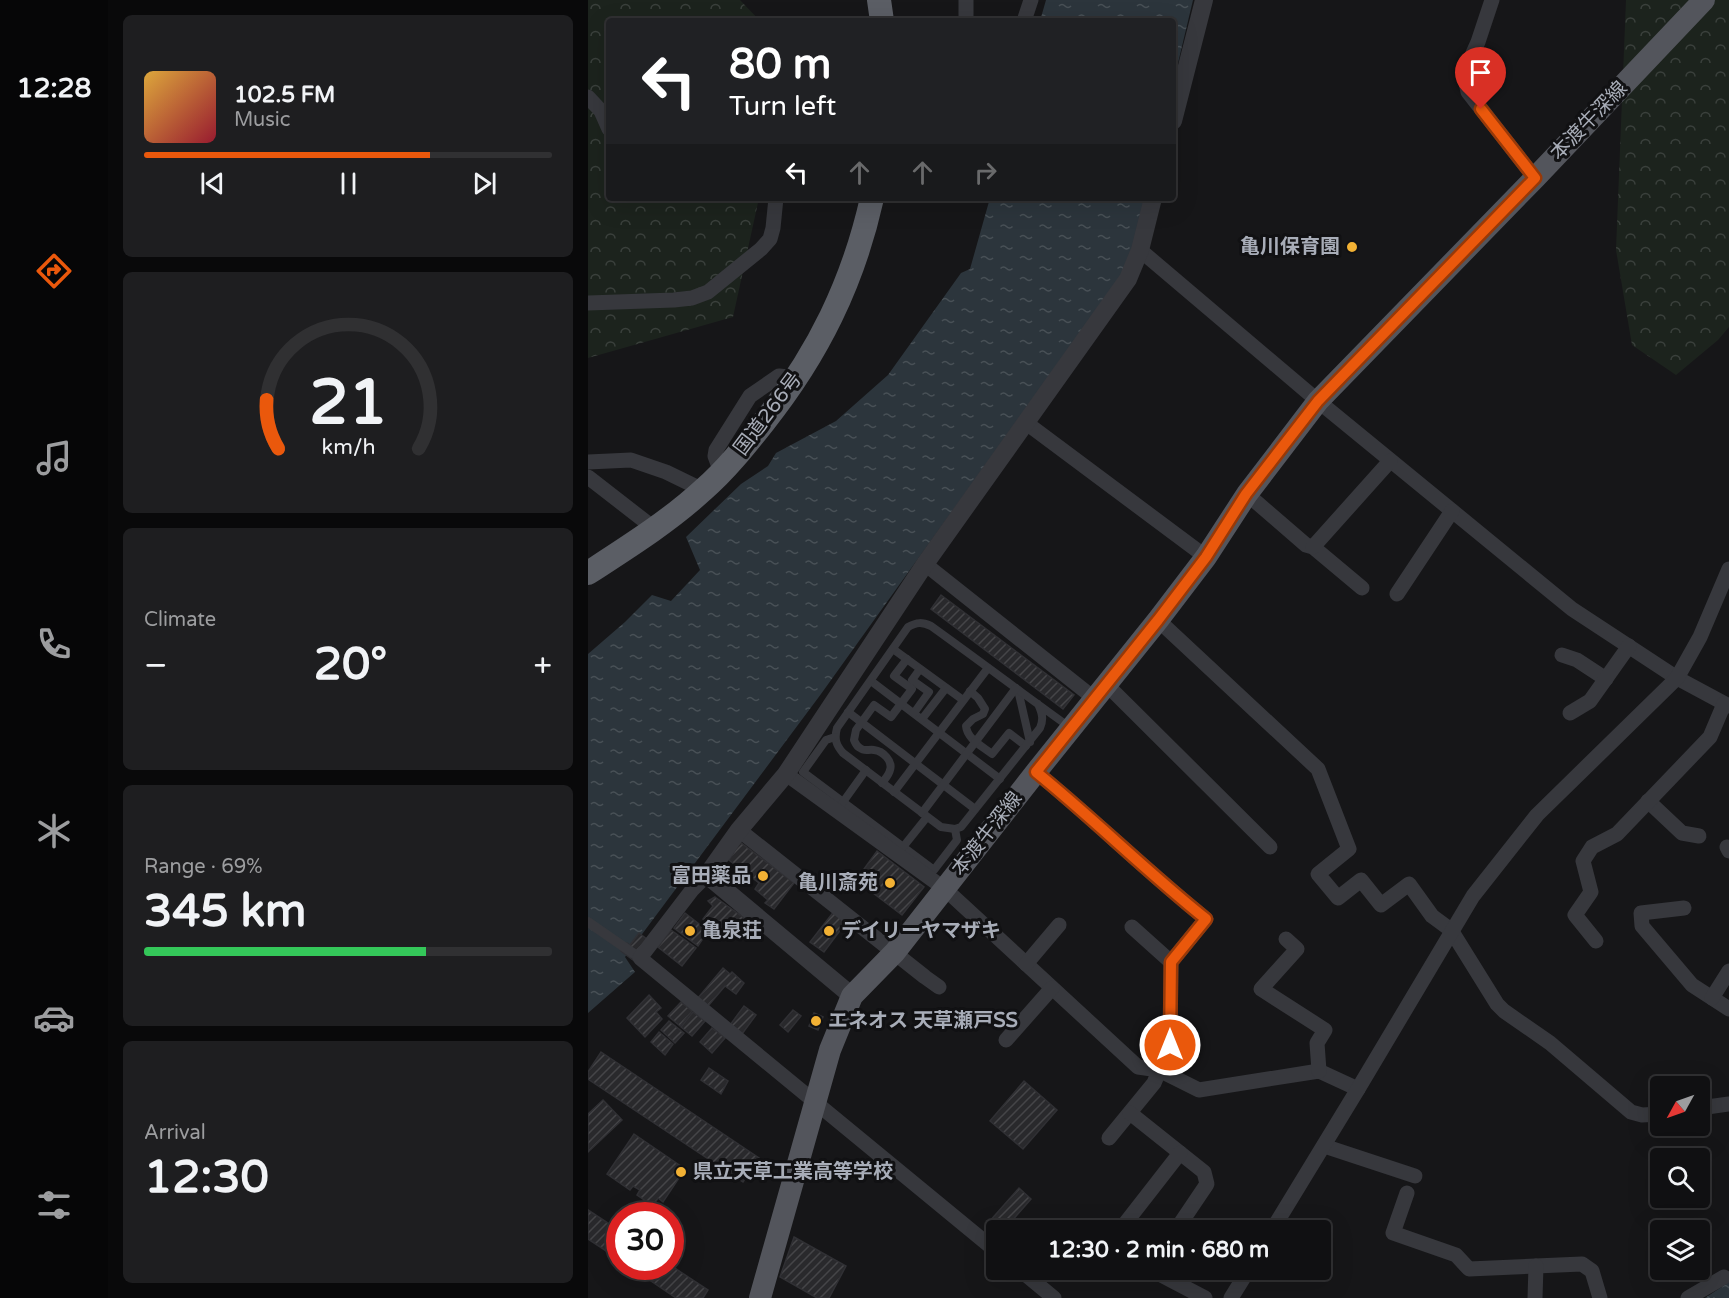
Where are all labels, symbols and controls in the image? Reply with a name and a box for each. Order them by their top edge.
text: 80 m [729,39,831,90]
icon: left [630,42,708,120]
pin [1455,47,1506,109]
icon: arrive [1464,56,1497,89]
text: 12:28 [17,72,91,105]
street label: 本渡牛深線 [1546,77,1632,165]
text: 102.5 FM [234,82,335,108]
text: Turn left [729,90,836,123]
text: Music [234,108,290,132]
icon: left [780,156,813,189]
icon: ahead [843,156,876,189]
icon: ahead [906,156,939,189]
icon: right [969,156,1002,189]
icon: previous [196,167,229,200]
icon: pause [332,167,365,200]
icon: next [468,167,501,200]
place label: 亀川保育園 [1240,235,1340,259]
marker: 亀川保育園 [1345,240,1359,254]
icon: directions [33,250,75,292]
text: 21 [309,367,387,442]
street label: 国道266号 [729,368,807,460]
text: km/h [321,435,375,461]
icon: music [33,437,75,479]
text: Climate [144,608,216,632]
icon: phone [33,623,75,665]
text: 20° [314,638,387,692]
text: − [144,646,168,685]
text: + [533,646,552,685]
street label: 本渡牛深線 [947,787,1027,881]
icon: climate [33,810,75,852]
text: Range · 69% [144,855,263,879]
place label: 富田薬品 [671,864,751,888]
marker: 富田薬品 [756,869,770,883]
place label: 亀川斎苑 [798,871,878,895]
marker: 亀川斎苑 [883,876,897,890]
text: 345 km [144,885,306,939]
place label: 亀泉荘 [702,919,762,943]
place label: デイリーヤマザキ [841,919,1001,943]
marker: 亀泉荘 [683,924,697,938]
marker: デイリーヤマザキ [822,924,836,938]
icon: car [33,997,75,1039]
place label: エネオス 天草瀬戸SS [828,1009,1018,1033]
position arrow [1138,1013,1202,1077]
marker: エネオス 天草瀬戸SS [809,1014,823,1028]
north arrow [1650,1076,1710,1136]
map controls [1650,1076,1710,1280]
text: Arrival [144,1121,206,1145]
button: search [1650,1148,1710,1208]
text: 12:30 [144,1151,269,1205]
place label: 県立天草工業高等学校 [693,1160,893,1184]
marker: 県立天草工業高等学校 [674,1165,688,1179]
icon: filters [33,1184,75,1226]
speed limit sign: 30 [606,1202,684,1280]
button: layers [1650,1220,1710,1280]
text: 12:30 · 2 min · 680 m [1048,1237,1269,1263]

